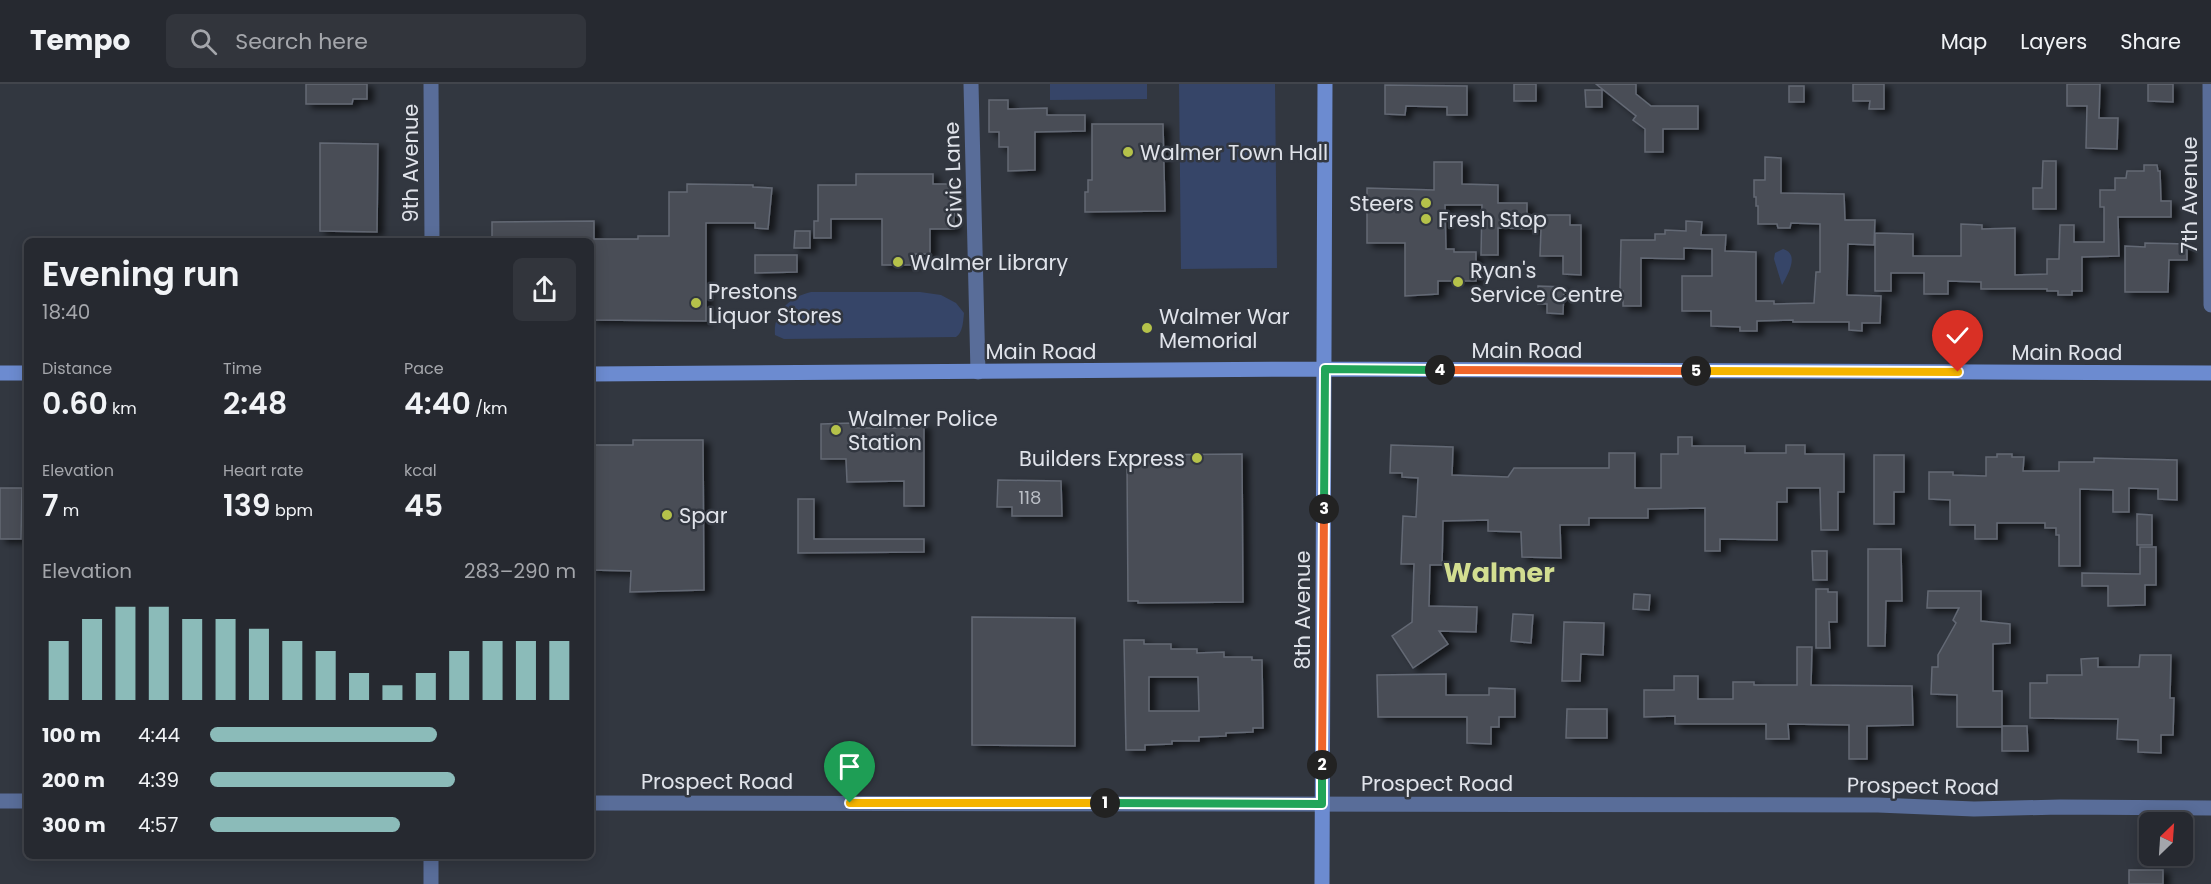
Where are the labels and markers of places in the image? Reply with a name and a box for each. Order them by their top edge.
place label: Walmer Town Hall [1140,138,1328,167]
marker: Walmer Town Hall [1121,145,1135,159]
place label: Steers [1349,189,1414,218]
marker: Steers [1419,196,1433,210]
place label: Fresh Stop [1438,205,1547,234]
marker: Fresh Stop [1419,212,1433,226]
place label: Walmer Library [910,248,1068,277]
marker: Walmer Library [891,255,905,269]
place label: Ryan's Service Centre [1470,256,1623,309]
marker: Ryan's Service Centre [1451,275,1465,289]
place label: Prestons Liquor Stores [708,277,842,330]
marker: Prestons Liquor Stores [689,296,703,310]
place label: Walmer War Memorial [1159,302,1290,355]
pin [1932,310,1983,372]
marker: Walmer War Memorial [1140,321,1154,335]
pin: 4 [1425,355,1455,385]
pin: 5 [1681,356,1711,386]
place label: Walmer Police Station [848,404,998,457]
marker: Walmer Police Station [829,423,843,437]
place label: Builders Express [1019,444,1185,473]
marker: Builders Express [1190,451,1204,465]
pin: 3 [1309,494,1339,524]
place label: Spar [679,501,728,530]
marker: Spar [660,508,674,522]
pin [824,741,875,803]
pin: 2 [1307,750,1337,780]
pin: 1 [1090,788,1120,818]

